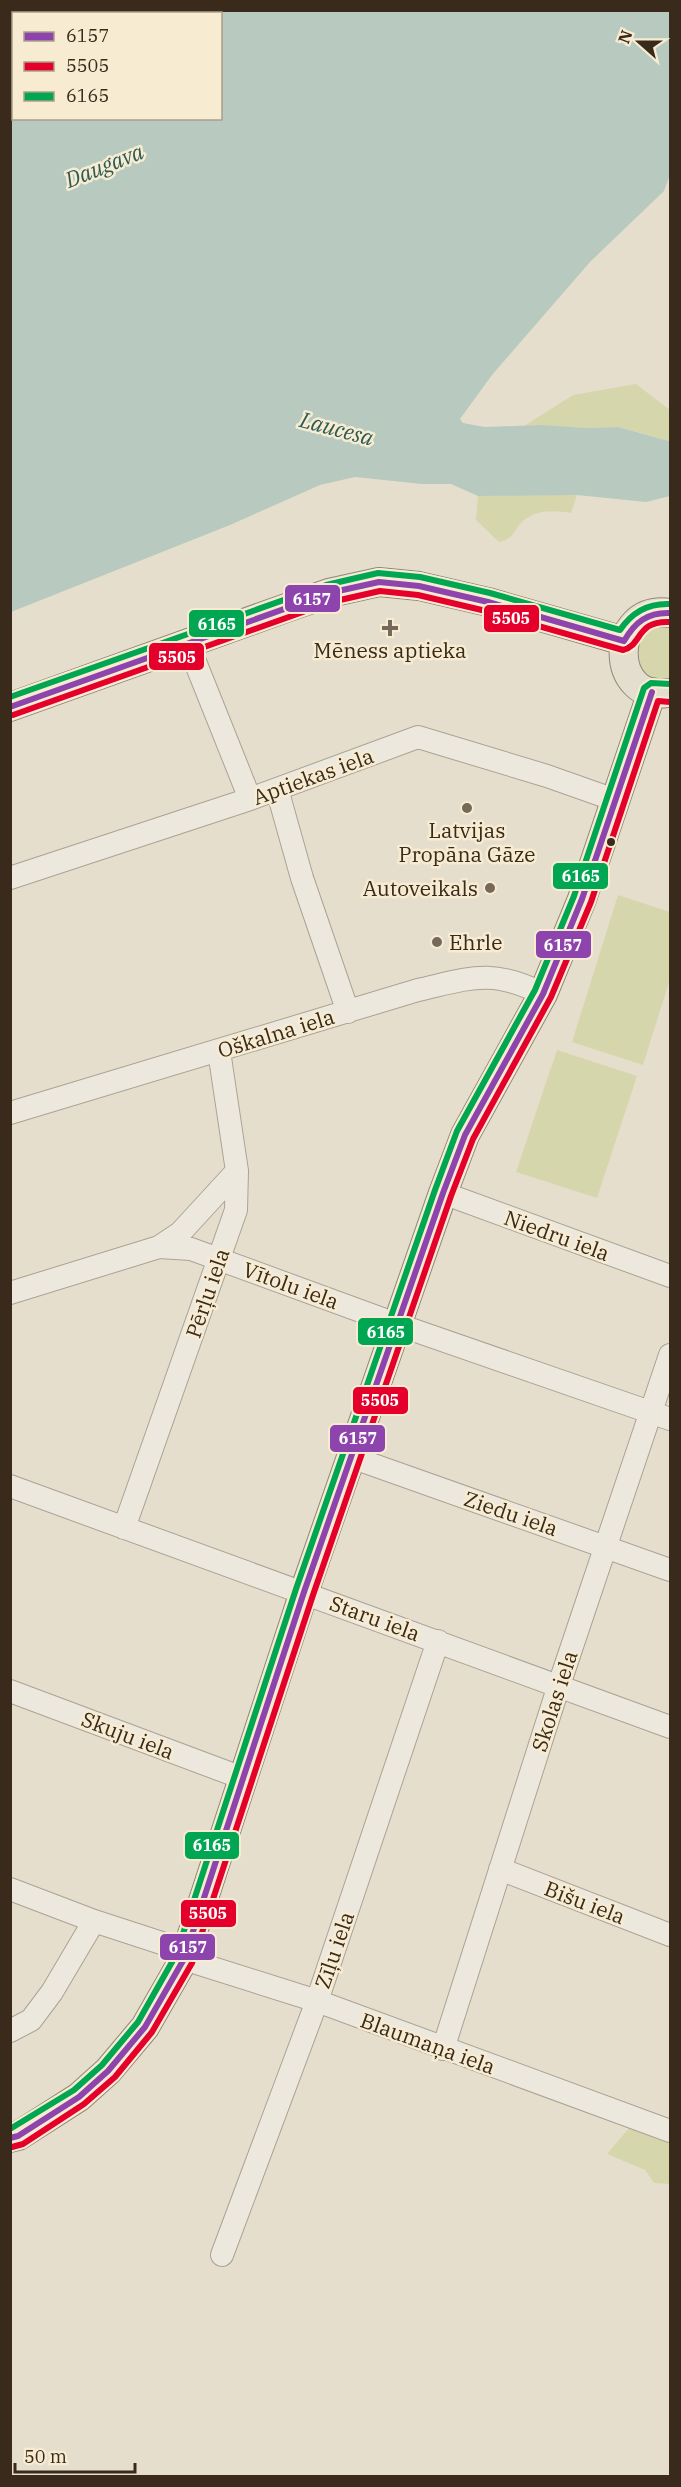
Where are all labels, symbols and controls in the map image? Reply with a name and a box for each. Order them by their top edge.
legend [12,12,222,120]
north arrow [609,12,669,72]
text: 6157 [66,24,109,47]
text: N [613,27,637,46]
text: 5505 [66,54,109,77]
text: 6165 [66,84,109,107]
water label: Daugava [59,136,148,194]
water label: Laucesa [296,404,377,452]
line badge: 6157 [284,584,341,613]
text: 6157 [293,589,331,609]
line badge: 5505 [483,604,540,633]
text: 5505 [492,608,530,628]
line badge: 6165 [188,609,245,638]
text: 6165 [198,614,236,634]
marker: Mēness aptieka [383,621,397,635]
place label: Mēness aptieka [314,636,466,664]
line badge: 5505 [148,642,205,671]
text: 5505 [158,647,196,667]
street label: Aptiekas iela [249,741,377,811]
marker: Latvijas Propāna Gāze [460,801,474,815]
place label: Latvijas Propāna Gāze [399,816,535,868]
unlabelled marker [605,836,617,848]
line badge: 6165 [552,862,609,890]
text: 6165 [562,866,600,886]
place label: Autoveikals [363,874,478,902]
marker: Autoveikals [483,881,497,895]
place label: Ehrle [449,928,502,956]
line badge: 6157 [535,930,592,959]
marker: Ehrle [430,935,444,949]
text: 6157 [544,935,582,955]
street label: Oškalna iela [214,1002,338,1064]
street label: Niedru iela [500,1203,614,1267]
street label: Pērļu iela [179,1244,235,1342]
street label: Vītolu iela [239,1255,343,1315]
line badge: 6165 [357,1317,414,1346]
text: 6165 [367,1322,405,1342]
line badge: 5505 [352,1386,409,1415]
text: 5505 [361,1390,399,1410]
line badge: 6157 [329,1424,386,1453]
text: 6157 [339,1428,377,1448]
street label: Ziedu iela [460,1484,562,1542]
street label: Staru iela [326,1589,424,1647]
street label: Skolas iela [525,1647,583,1755]
street label: Skuju iela [78,1704,178,1766]
line badge: 6165 [184,1831,240,1860]
text: 6165 [193,1835,231,1855]
street label: Bišu iela [541,1874,629,1930]
line badge: 5505 [180,1899,237,1928]
text: 5505 [189,1903,227,1923]
street label: Zīļu iela [308,1908,360,1992]
line badge: 6157 [159,1933,216,1961]
text: 6157 [169,1937,207,1957]
street label: Blaumaņa iela [357,2006,499,2080]
scale bar [15,2436,135,2474]
text: 50 m [24,2445,67,2468]

